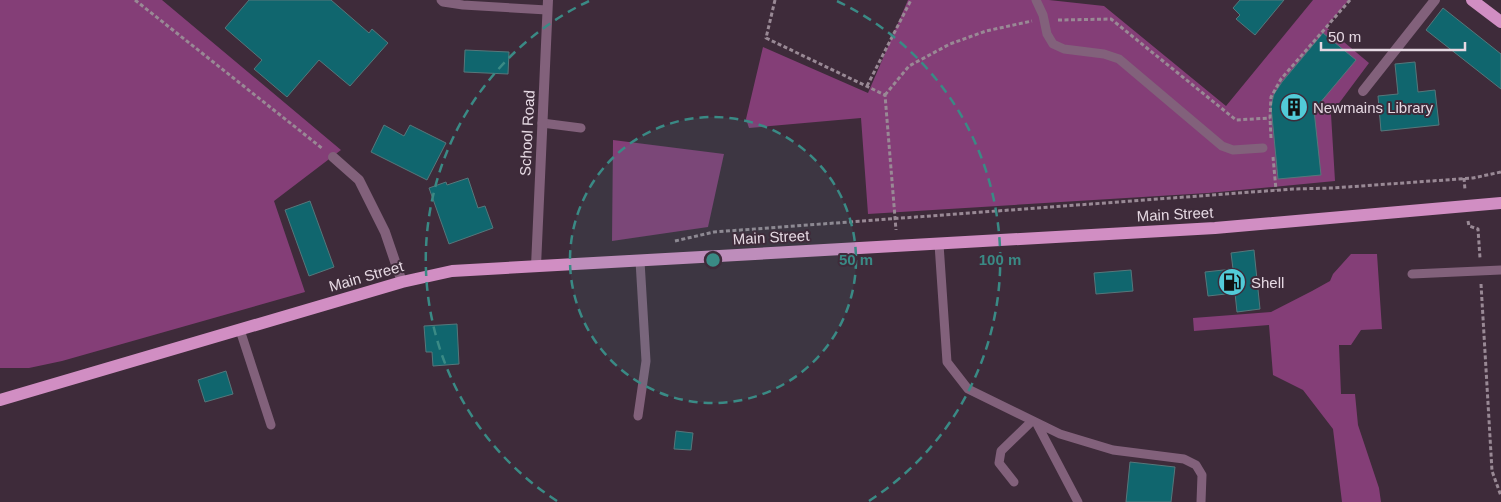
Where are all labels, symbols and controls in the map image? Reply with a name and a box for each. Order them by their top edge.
scale bar [1321,20,1465,52]
text: 50 m [1328,28,1361,45]
street label: School Road [516,90,538,176]
building icon: Newmains Library [1279,92,1309,122]
place label: Newmains Library [1313,99,1434,116]
street label: Main Street [1136,203,1215,224]
street label: Main Street [732,226,811,247]
centre of rings [704,251,722,269]
text: 50 m [839,251,873,268]
text: 100 m [979,251,1021,268]
street label: Main Street [327,257,406,295]
fuel station icon: Shell [1217,267,1247,297]
place label: Shell [1251,274,1284,291]

